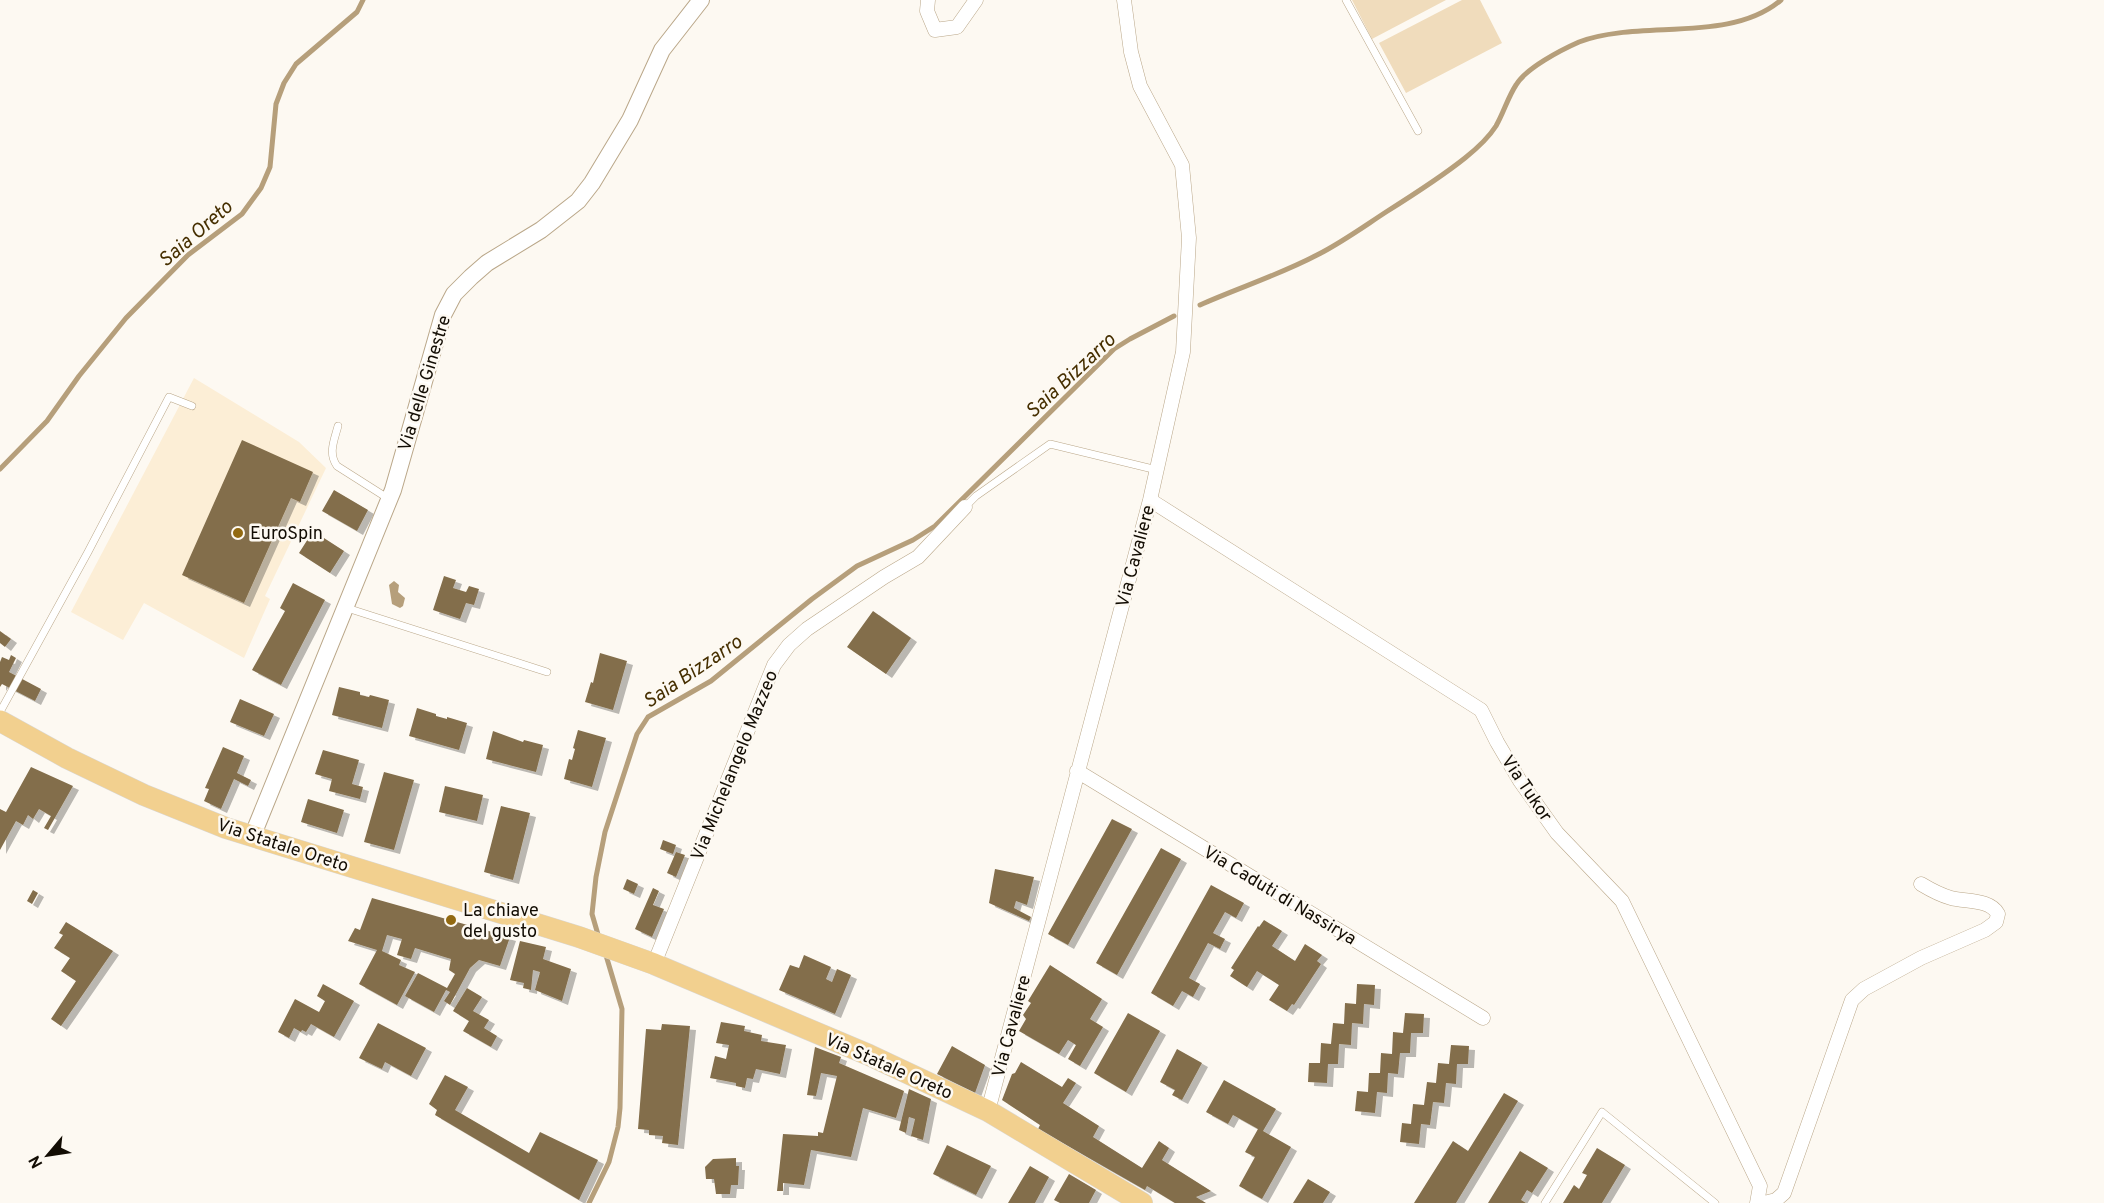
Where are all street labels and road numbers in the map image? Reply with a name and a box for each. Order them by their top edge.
street label: Via delle Ginestre [394,313,457,454]
street label: Via Cavaliere [1112,503,1161,610]
street label: Via Michelangelo Mazzeo [687,667,784,864]
street label: Via Tukor [1495,751,1556,826]
street label: Via Statale Oreto [214,814,351,879]
street label: Via Caduti di Nassirya [1198,841,1360,951]
street label: Via Cavaliere [988,973,1037,1080]
street label: Via Statale Oreto [821,1029,956,1106]

